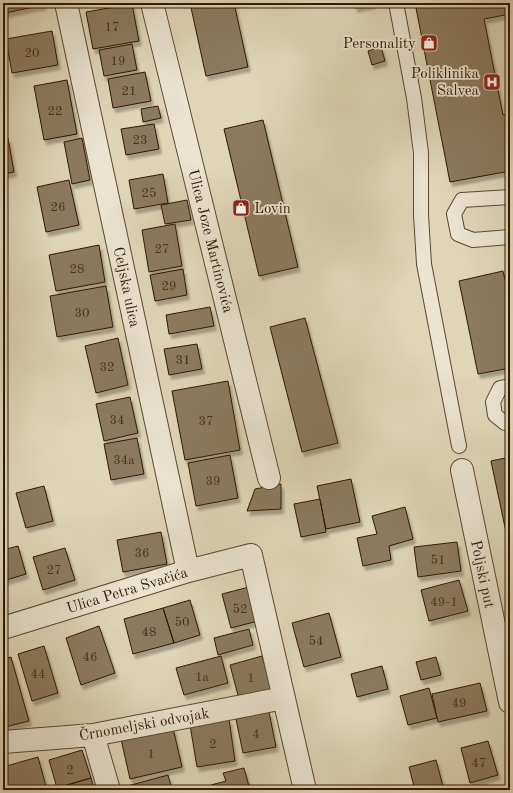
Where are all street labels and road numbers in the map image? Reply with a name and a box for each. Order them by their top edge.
street label: Ulica Joze Martinovića [184,168,235,315]
street label: Celjska ulica [110,246,141,329]
street label: Poljski put [467,539,496,610]
street label: Ulica Petra Svačića [65,566,190,617]
street label: Črnomeljski odvojak [77,704,211,744]

